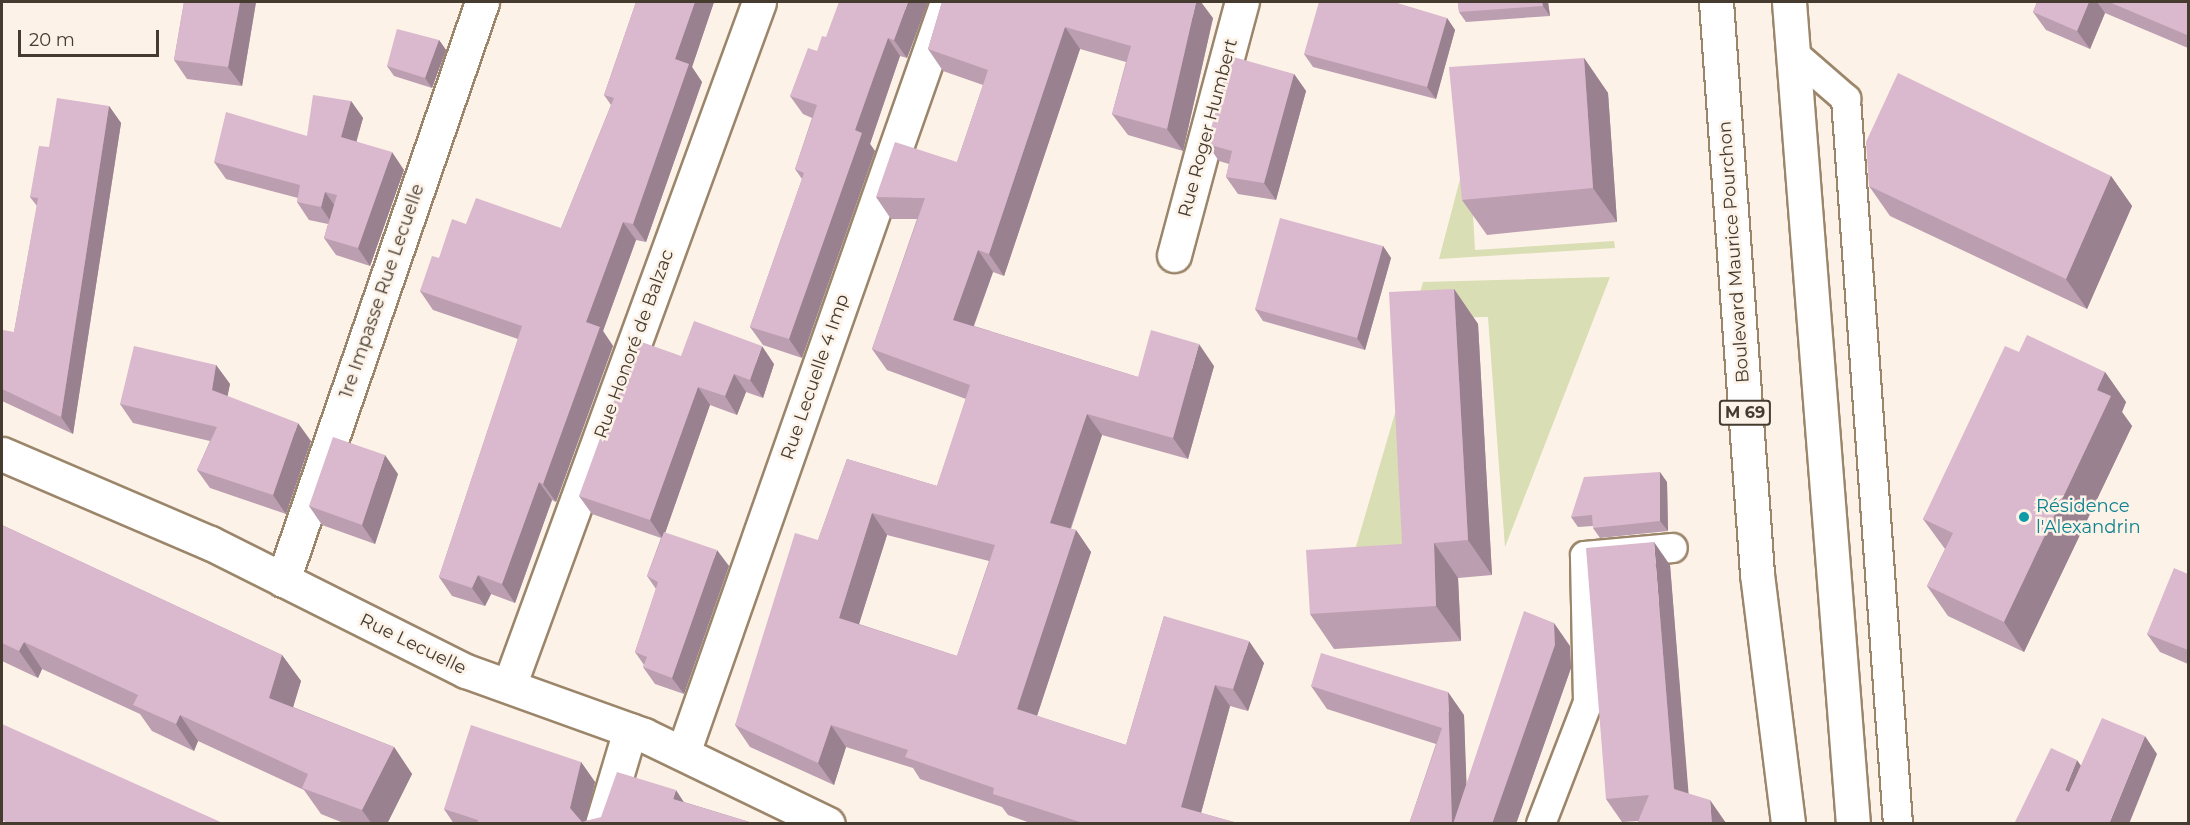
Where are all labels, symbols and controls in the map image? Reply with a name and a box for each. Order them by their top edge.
scale bar [21,18,162,56]
text: 20 m [29,29,75,51]
street label: Rue Roger Humbert [1174,36,1242,220]
street label: Boulevard Maurice Pourchon [1714,120,1754,384]
street label: 1re Impasse Rue Lecuelle [335,181,429,401]
street label: Rue Honoré de Balzac [590,247,678,441]
street label: Rue Lecuelle 4 Imp [777,291,853,463]
road number: M 69 [1718,400,1772,426]
place label: Résidence l'Alexandrin [2036,496,2141,538]
marker: Résidence l'Alexandrin [2017,510,2031,524]
street label: Rue Lecuelle [356,609,470,679]

